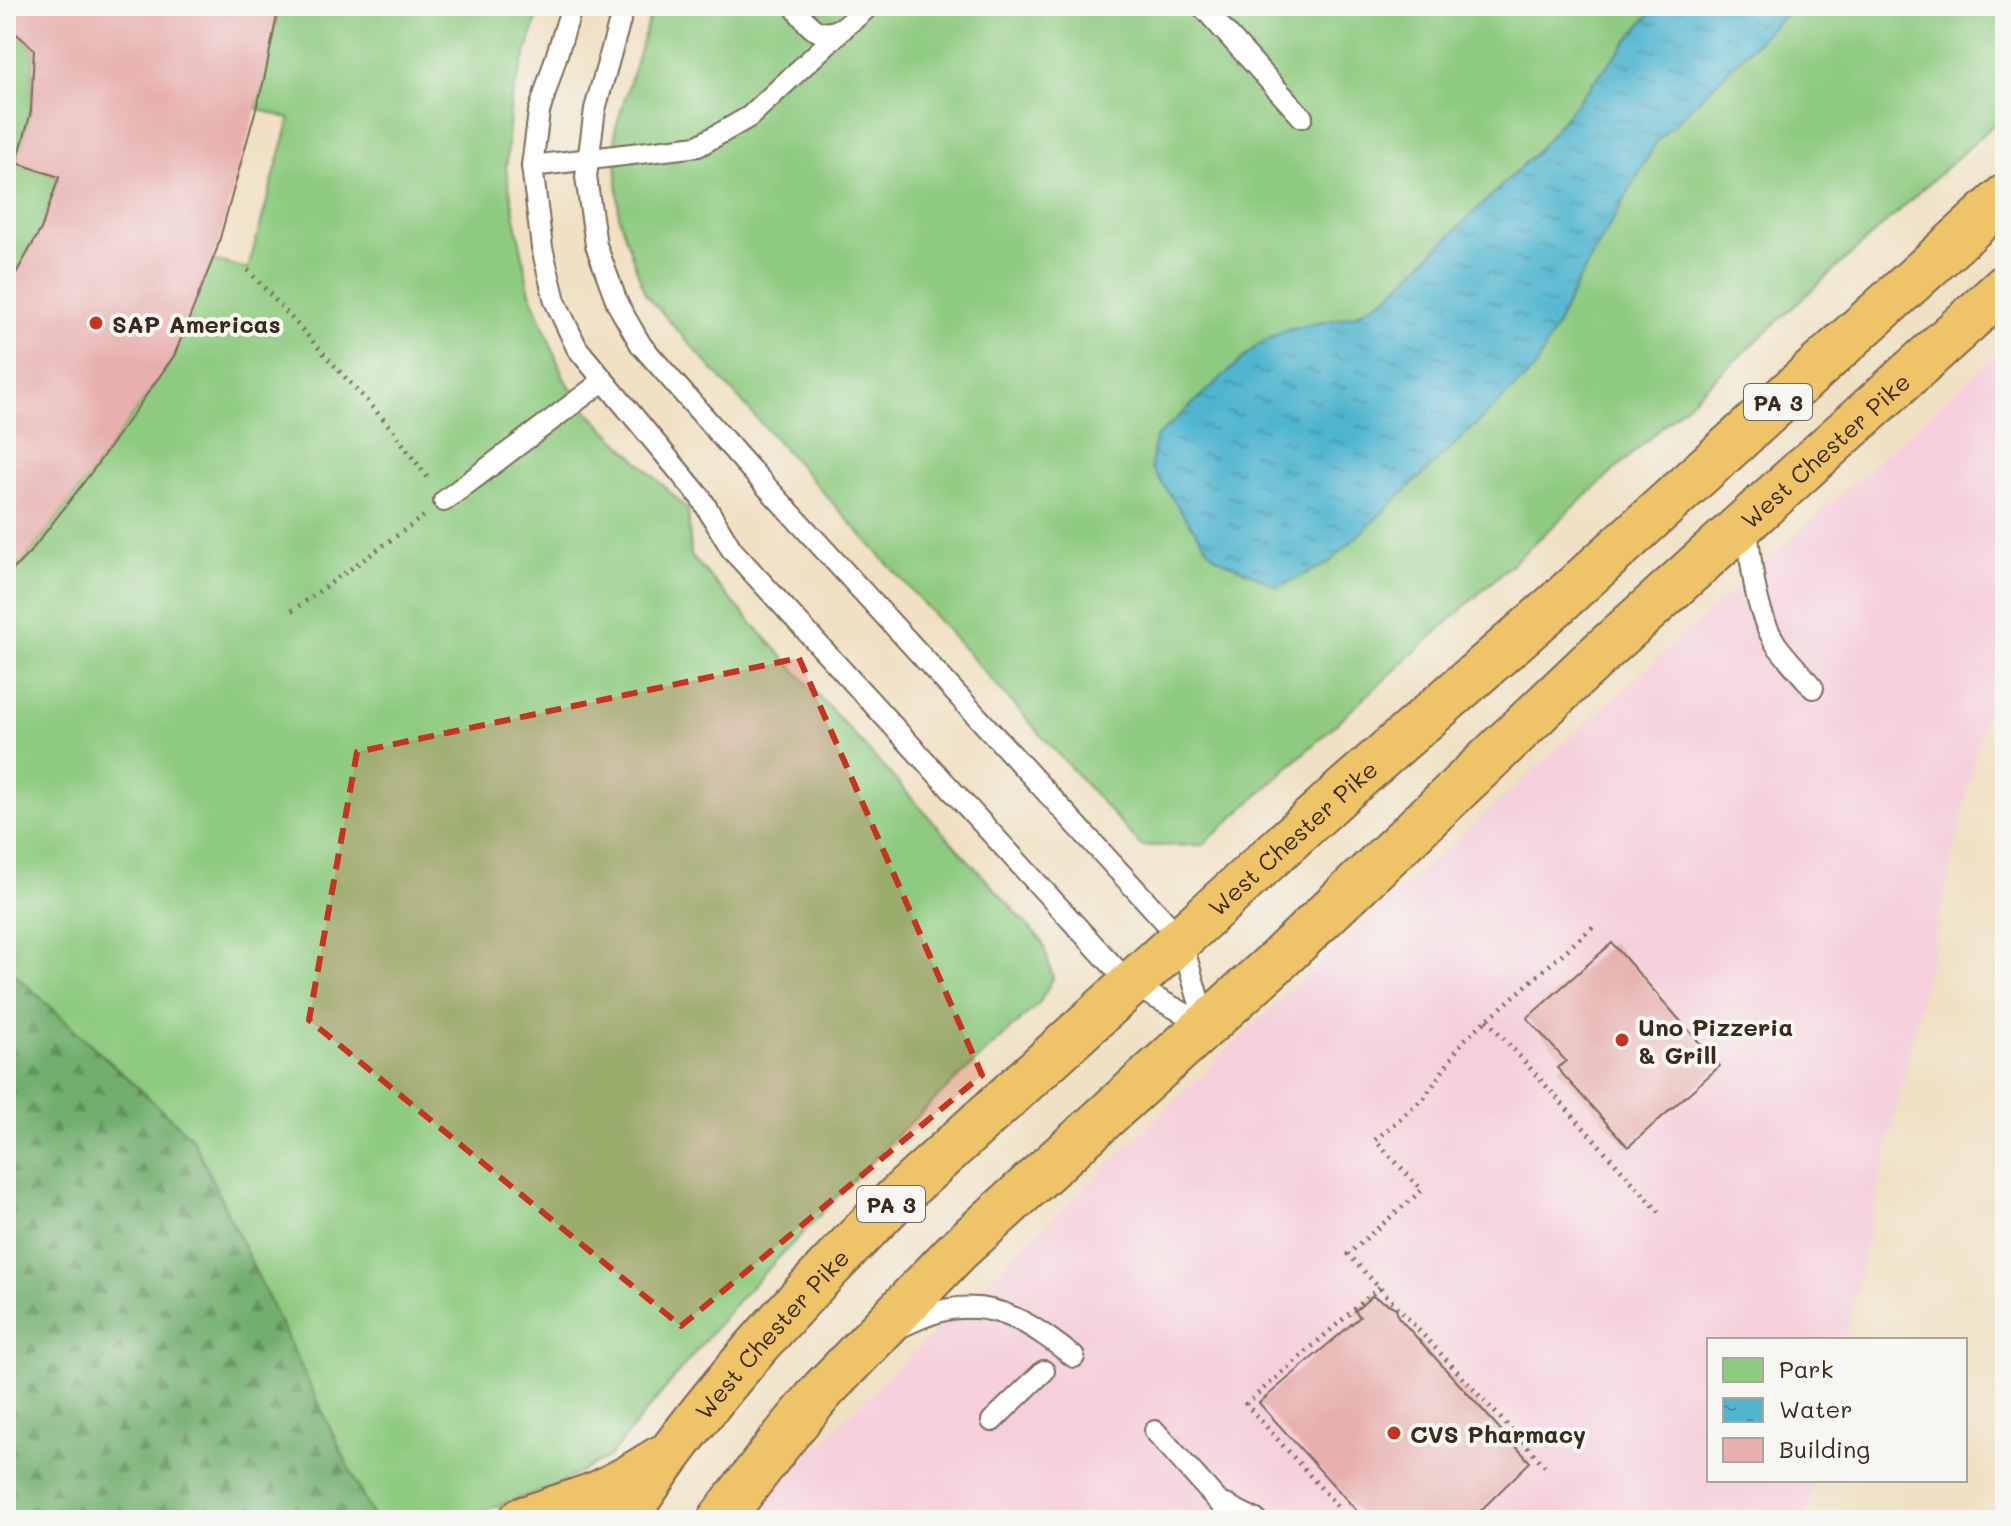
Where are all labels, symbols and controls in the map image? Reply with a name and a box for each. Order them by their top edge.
place label: SAP Americas [112,308,281,339]
marker: SAP Americas [87,314,105,332]
street label: West Chester Pike [1734,365,1916,535]
road number: PA 3 [1744,384,1812,420]
street label: West Chester Pike [1201,753,1383,922]
place label: Uno Pizzeria & Grill [1638,1011,1793,1070]
marker: Uno Pizzeria & Grill [1613,1031,1631,1049]
road number: PA 3 [857,1186,925,1222]
street label: West Chester Pike [687,1241,855,1425]
legend [1707,1338,1967,1482]
text: Park [1779,1353,1833,1384]
text: Water [1779,1393,1853,1424]
place label: CVS Pharmacy [1410,1418,1586,1449]
marker: CVS Pharmacy [1385,1424,1403,1442]
text: Building [1779,1433,1870,1464]

